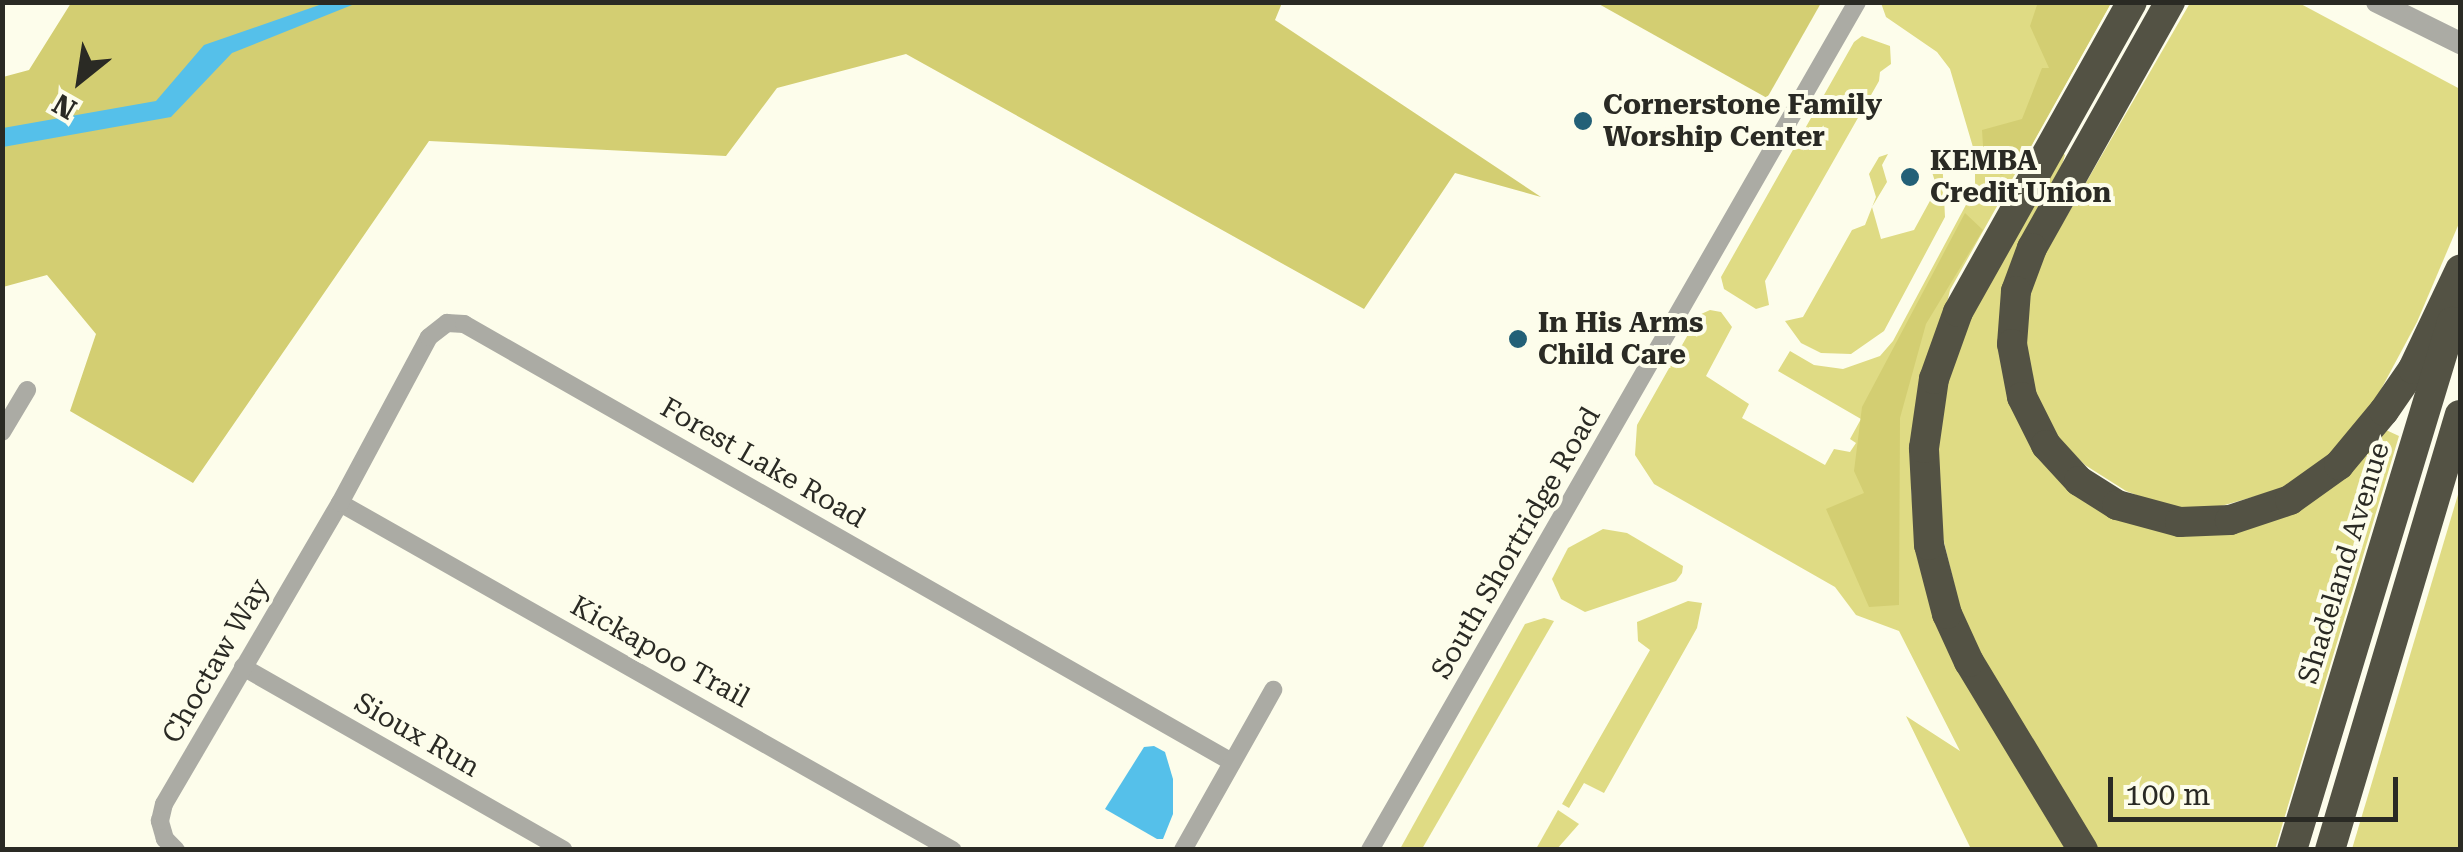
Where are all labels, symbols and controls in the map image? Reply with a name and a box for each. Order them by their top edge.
north arrow [30,30,130,130]
text: N [47,87,82,126]
place label: Cornerstone Family Worship Center [1603,88,1882,154]
marker: Cornerstone Family Worship Center [1572,110,1594,132]
place label: KEMBA Credit Union [1930,144,2111,210]
marker: KEMBA Credit Union [1899,166,1921,188]
place label: In His Arms Child Care [1538,306,1703,372]
marker: In His Arms Child Care [1507,328,1529,350]
street label: Forest Lake Road [655,391,871,535]
street label: South Shortridge Road [1424,401,1608,685]
street label: Shadeland Avenue [2291,438,2397,688]
street label: Choctaw Way [155,573,277,749]
street label: Kickapoo Trail [565,589,755,715]
street label: Sioux Run [348,686,486,784]
scale bar [2113,757,2403,819]
text: 100 m [2125,777,2210,812]

